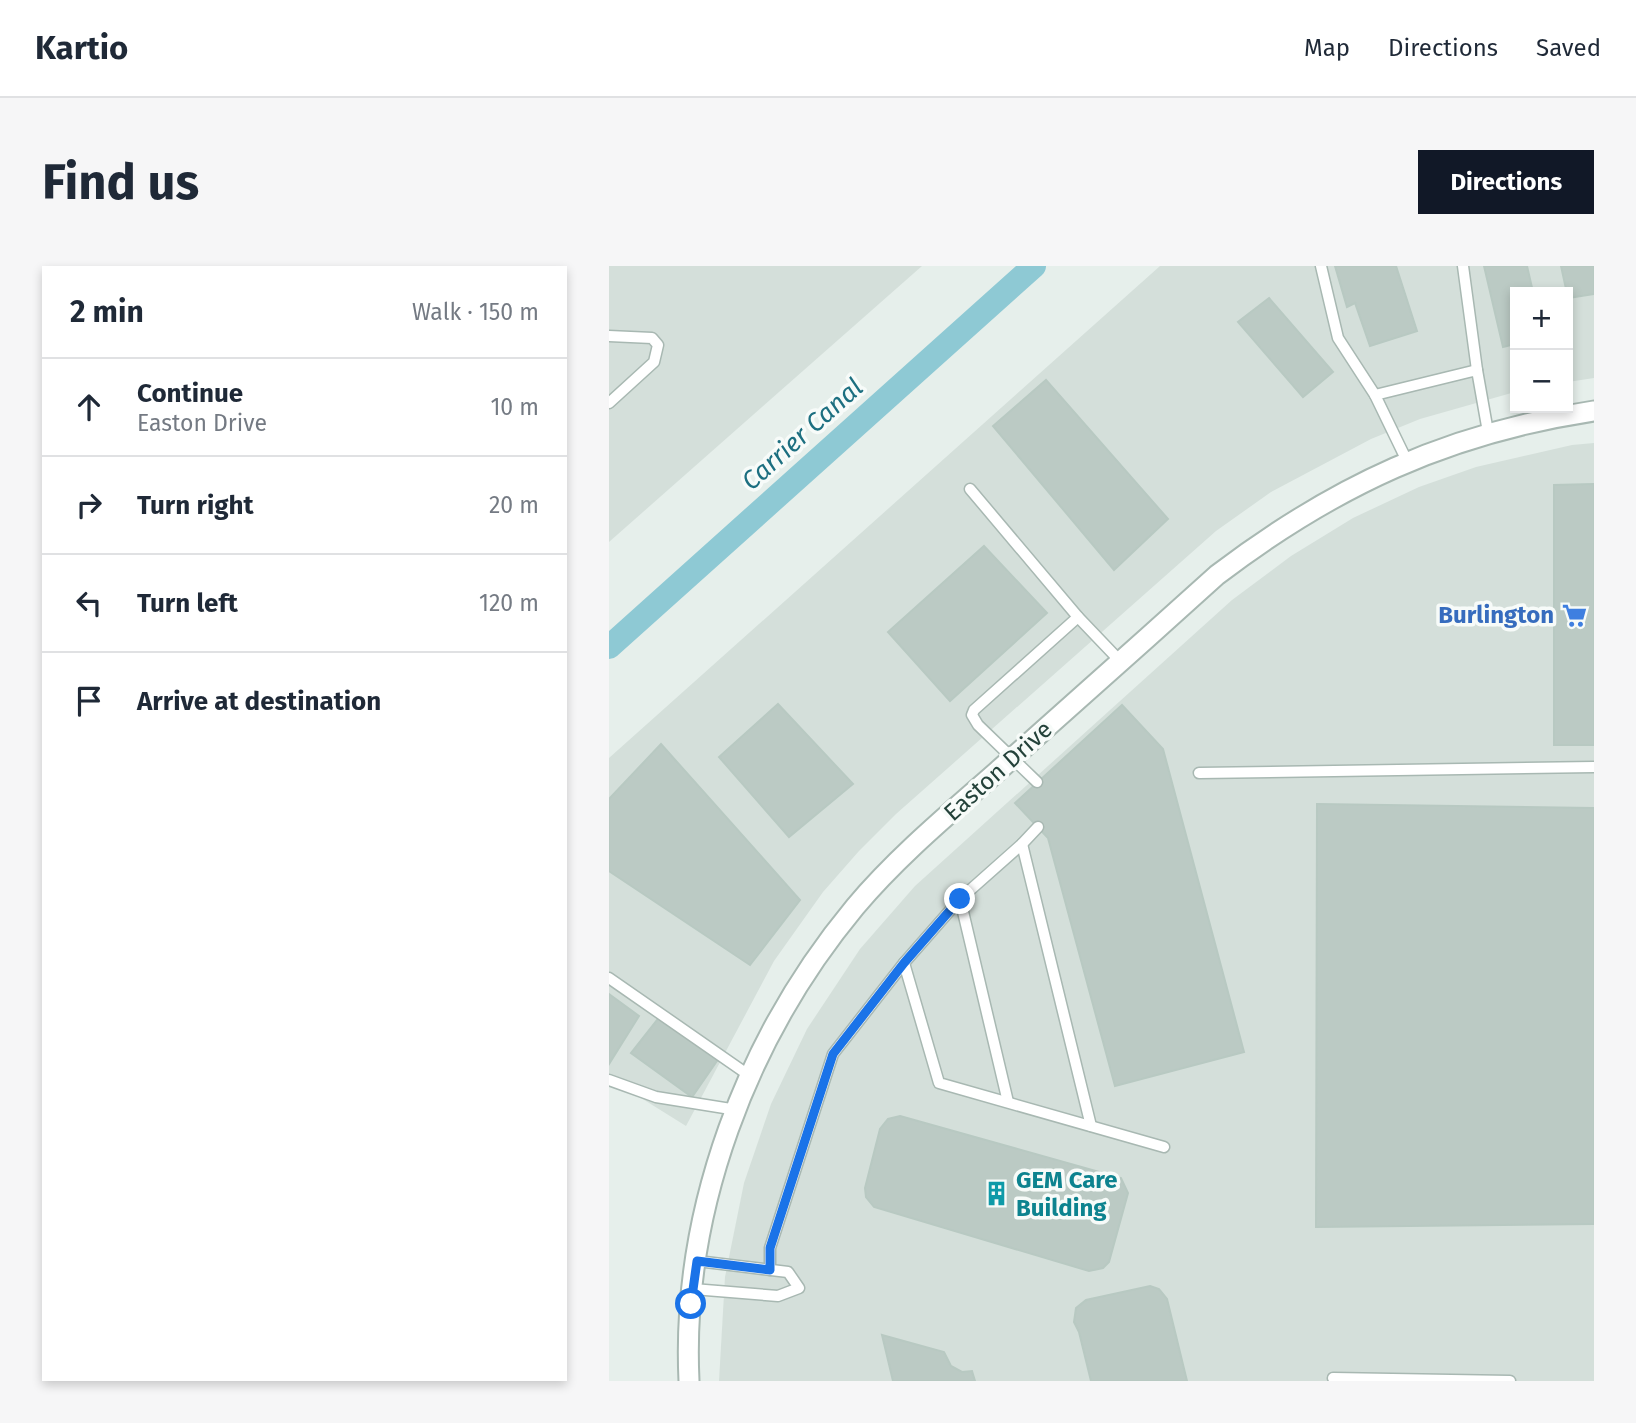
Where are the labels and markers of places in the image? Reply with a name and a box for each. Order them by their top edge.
place label: Burlington [1438,601,1554,629]
supermarket icon: Burlington [1560,601,1588,629]
place label: GEM Care Building [1016,1166,1118,1222]
building icon: GEM Care Building [982,1180,1010,1208]

